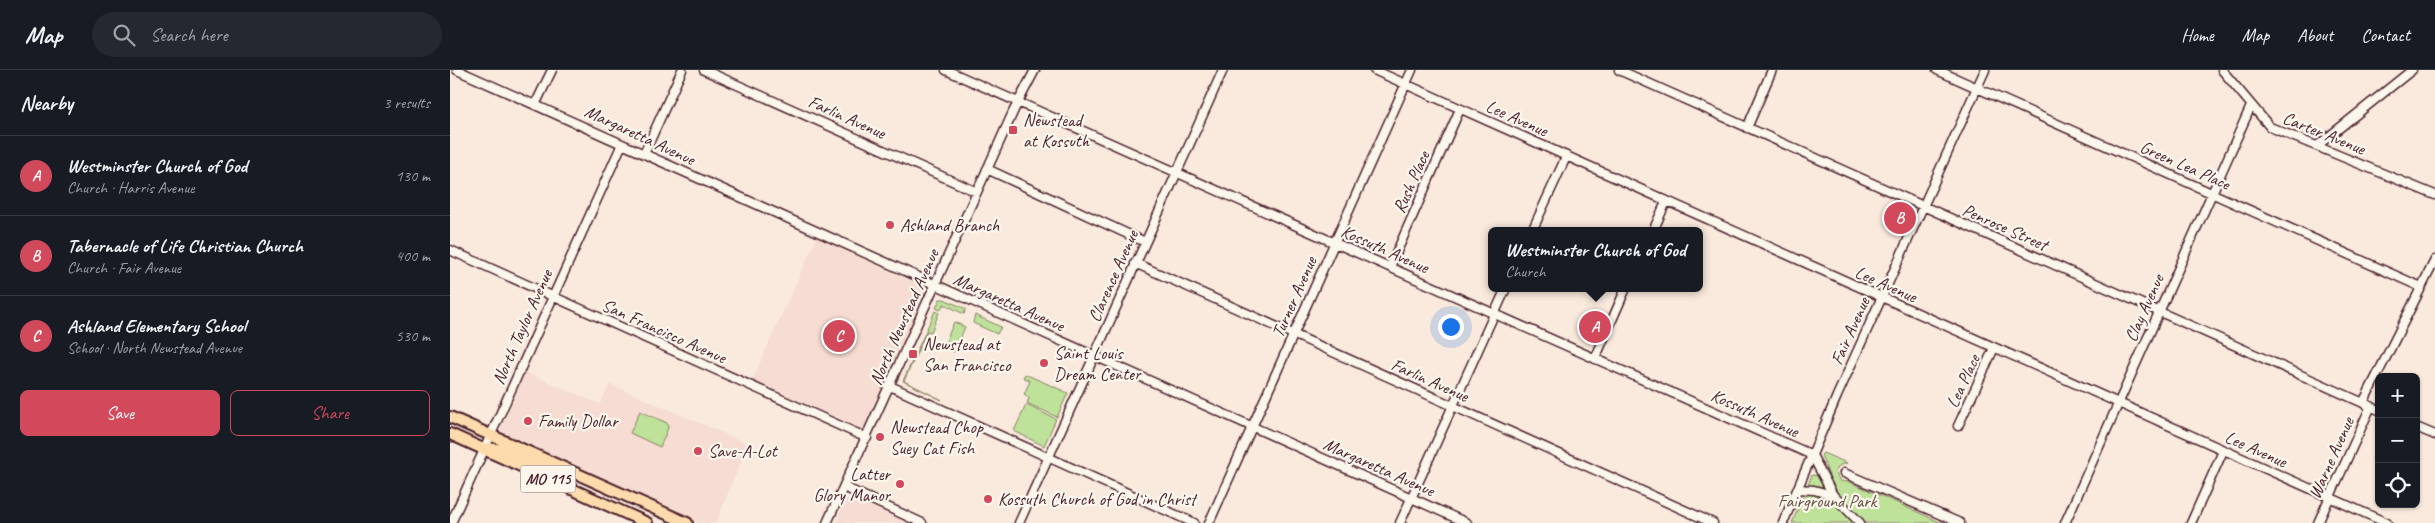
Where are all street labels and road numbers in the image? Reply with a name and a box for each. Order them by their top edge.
street label: Farlin Avenue [805,90,890,144]
street label: Lee Avenue [1483,95,1552,142]
street label: Margaretta Avenue [581,100,700,171]
street label: Carter Avenue [2280,107,2369,160]
street label: Green Lea Place [2137,135,2234,195]
street label: Rush Place [1388,147,1435,216]
street label: Penrose Street [1959,199,2054,257]
street label: Kossuth Avenue [1338,220,1433,279]
street label: Clarence Avenue [1083,226,1143,325]
street label: North Newstead Avenue [864,245,944,388]
street label: Turner Avenue [1266,252,1322,341]
street label: Lee Avenue [1852,261,1921,308]
street label: North Taylor Avenue [487,265,558,388]
street label: Margaretta Avenue [950,268,1069,337]
street label: Clay Avenue [2119,270,2169,345]
street label: Fair Avenue [1825,293,1875,368]
street label: San Francisco Avenue [599,294,730,369]
street label: Lea Place [1941,350,1985,411]
street label: Farlin Avenue [1388,353,1473,407]
street label: Kossuth Avenue [1708,384,1803,443]
street label: Warne Avenue [2303,413,2359,502]
street label: Lee Avenue [2222,426,2291,473]
street label: Margaretta Avenue [1320,433,1439,502]
road number: MO 115 [520,466,576,492]

